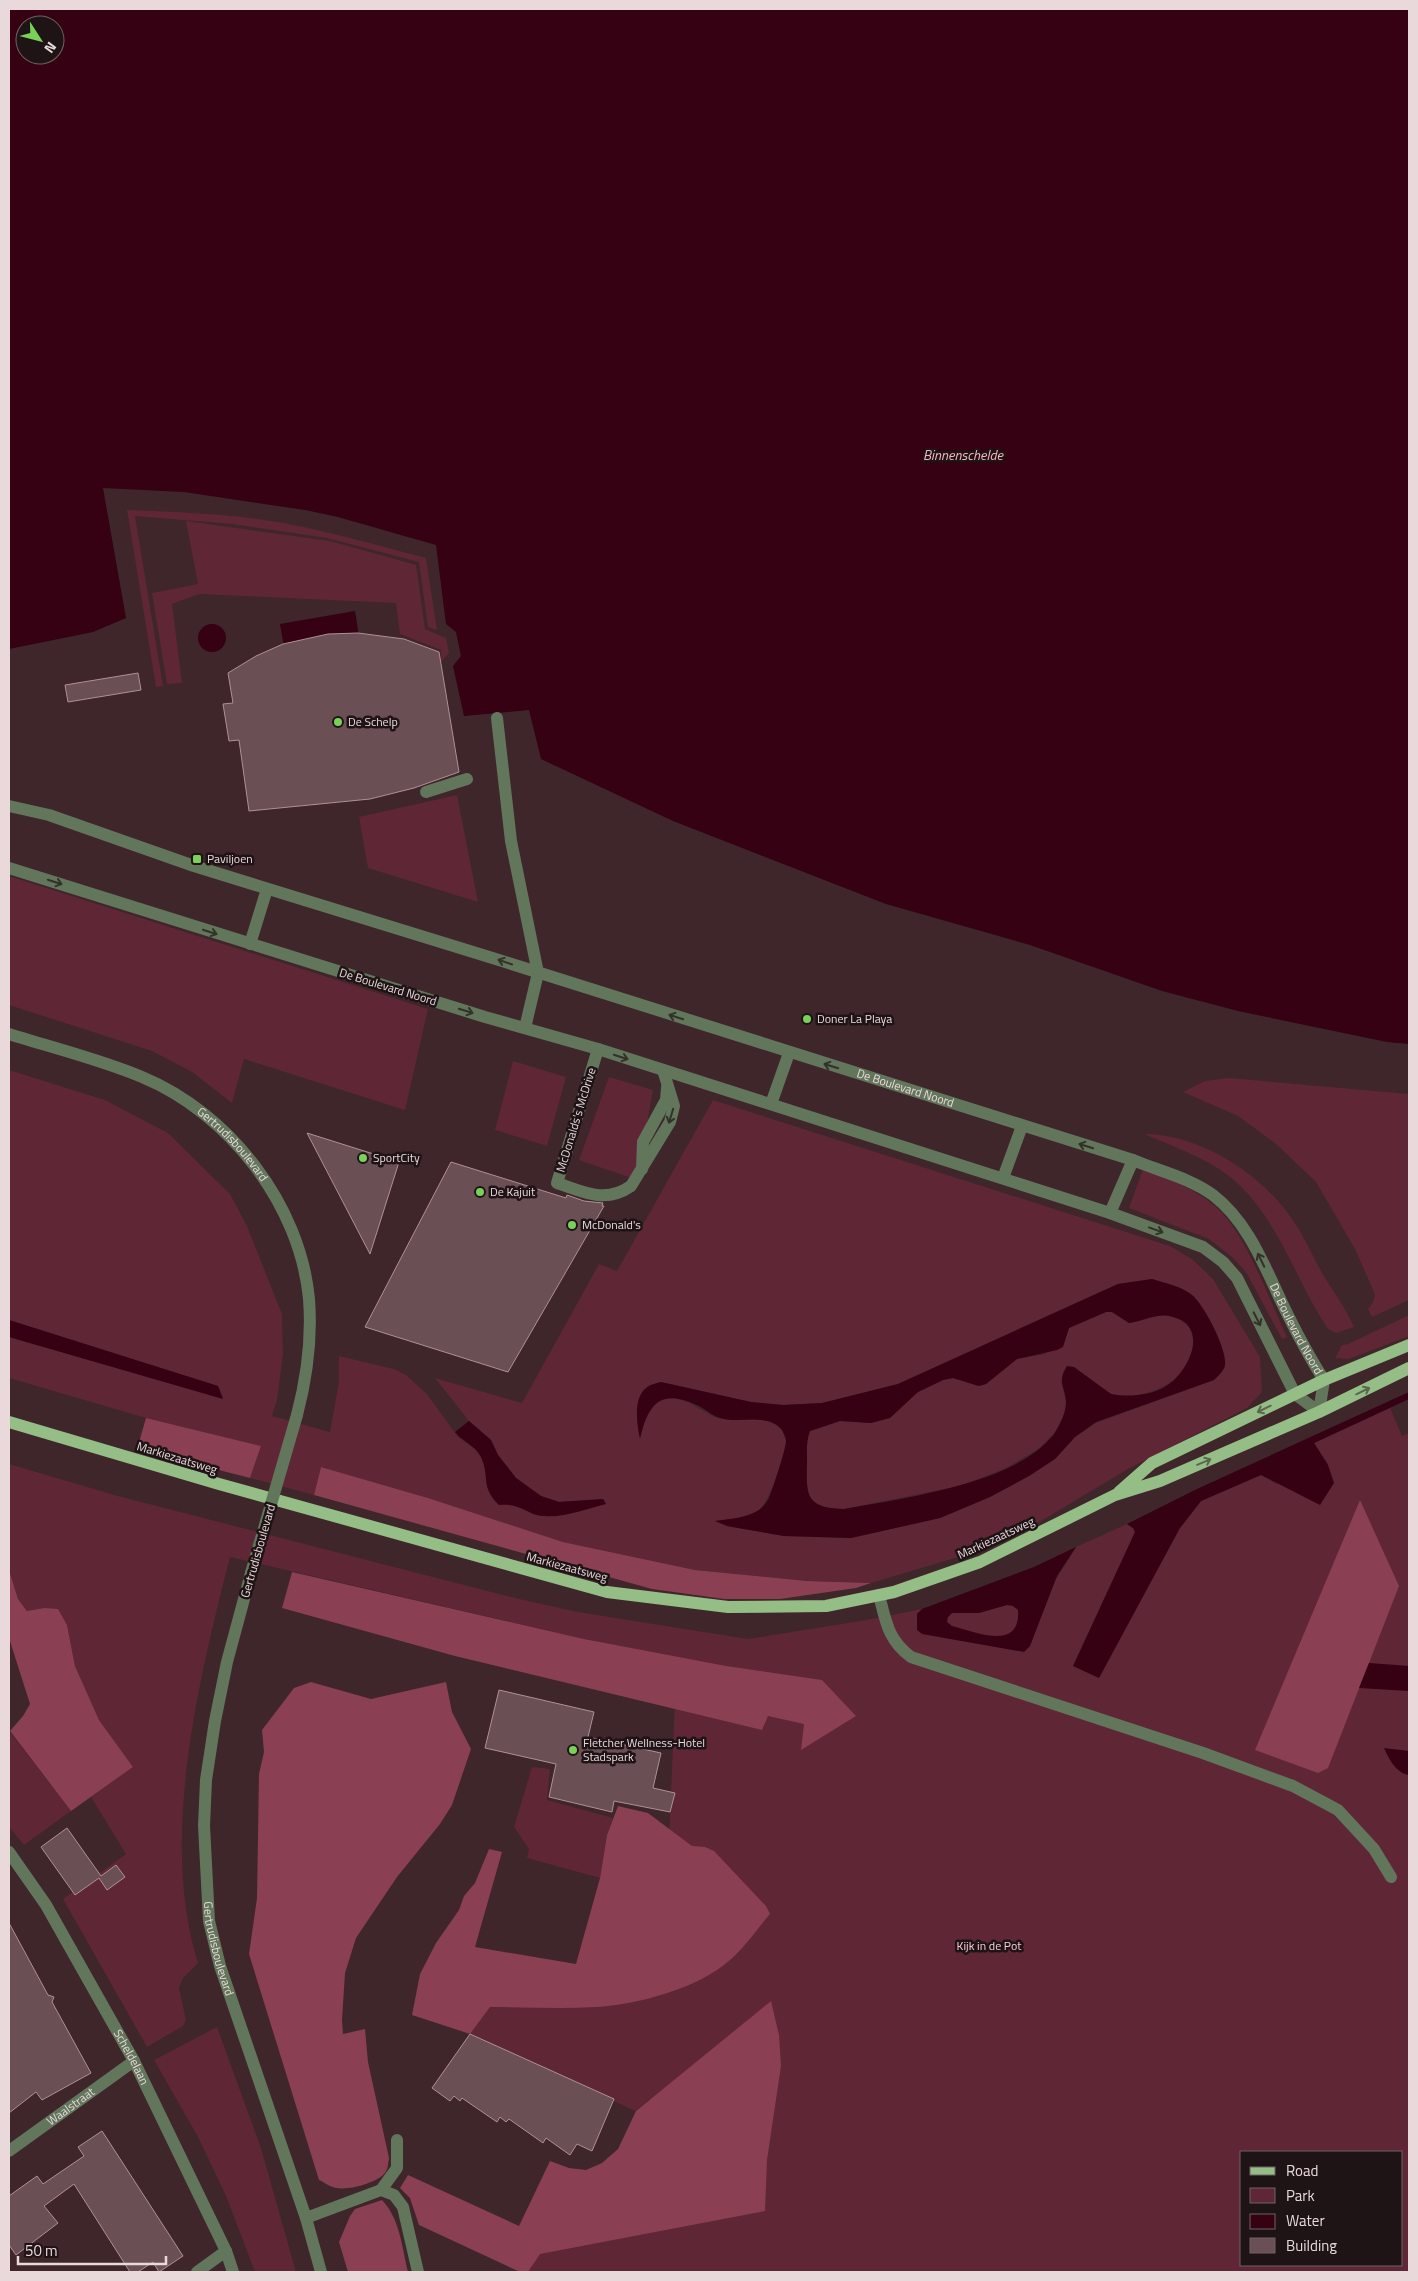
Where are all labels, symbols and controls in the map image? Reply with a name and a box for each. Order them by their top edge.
north arrow [15,15,65,65]
text: N [40,38,62,58]
water label: Binnenschelde [923,444,1005,465]
place label: De Schelp [348,712,398,731]
marker: De Schelp [332,716,344,728]
place label: Paviljoen [207,849,253,868]
marker: Paviljoen [191,853,203,865]
one-way arrow [47,878,63,888]
one-way arrow [202,927,218,937]
one-way arrow [497,957,513,966]
street label: De Boulevard Noord [337,963,439,1010]
one-way arrow [457,1006,473,1016]
place label: Doner La Playa [817,1009,892,1028]
one-way arrow [668,1011,684,1021]
marker: Doner La Playa [801,1013,813,1025]
one-way arrow [613,1052,629,1062]
one-way arrow [823,1061,839,1071]
street label: De Boulevard Noord [854,1063,957,1112]
street label: McDonalds's McDrive [551,1065,600,1175]
street label: Gertrudisboulevard [193,1102,273,1185]
one-way arrow [666,1108,675,1124]
one-way arrow [1079,1141,1095,1150]
place label: SportCity [373,1148,420,1167]
marker: SportCity [357,1152,369,1164]
place label: De Kajuit [490,1182,536,1201]
marker: De Kajuit [474,1186,486,1198]
place label: McDonald's [582,1215,641,1234]
marker: McDonald's [566,1219,578,1231]
one-way arrow [1148,1226,1163,1235]
one-way arrow [1256,1253,1265,1268]
street label: De Boulevard Noord [1265,1280,1328,1378]
one-way arrow [1252,1311,1262,1326]
one-way arrow [1355,1386,1370,1396]
one-way arrow [1257,1405,1272,1414]
street label: Markiezaatsweg [135,1436,220,1479]
one-way arrow [1196,1456,1211,1466]
street label: Gertrudisboulevard [235,1502,280,1600]
street label: Markiezaatsweg [954,1511,1038,1564]
street label: Markiezaatsweg [524,1547,610,1586]
place label: Fletcher Wellness-Hotel Stadspark [583,1733,705,1766]
marker: Fletcher Wellness-Hotel Stadspark [567,1744,579,1756]
street label: Gertrudisboulevard [199,1901,239,1998]
park label: Kijk in de Pot [957,1936,1022,1955]
street label: Scheldelaan [109,2026,154,2088]
street label: Waalstraat [42,2082,99,2130]
legend [1240,2151,1403,2266]
text: Road [1286,2159,1318,2182]
text: Park [1286,2184,1315,2207]
text: Water [1286,2209,1325,2232]
scale bar [18,2234,165,2266]
text: Building [1286,2234,1337,2257]
text: 50 m [25,2239,58,2262]

